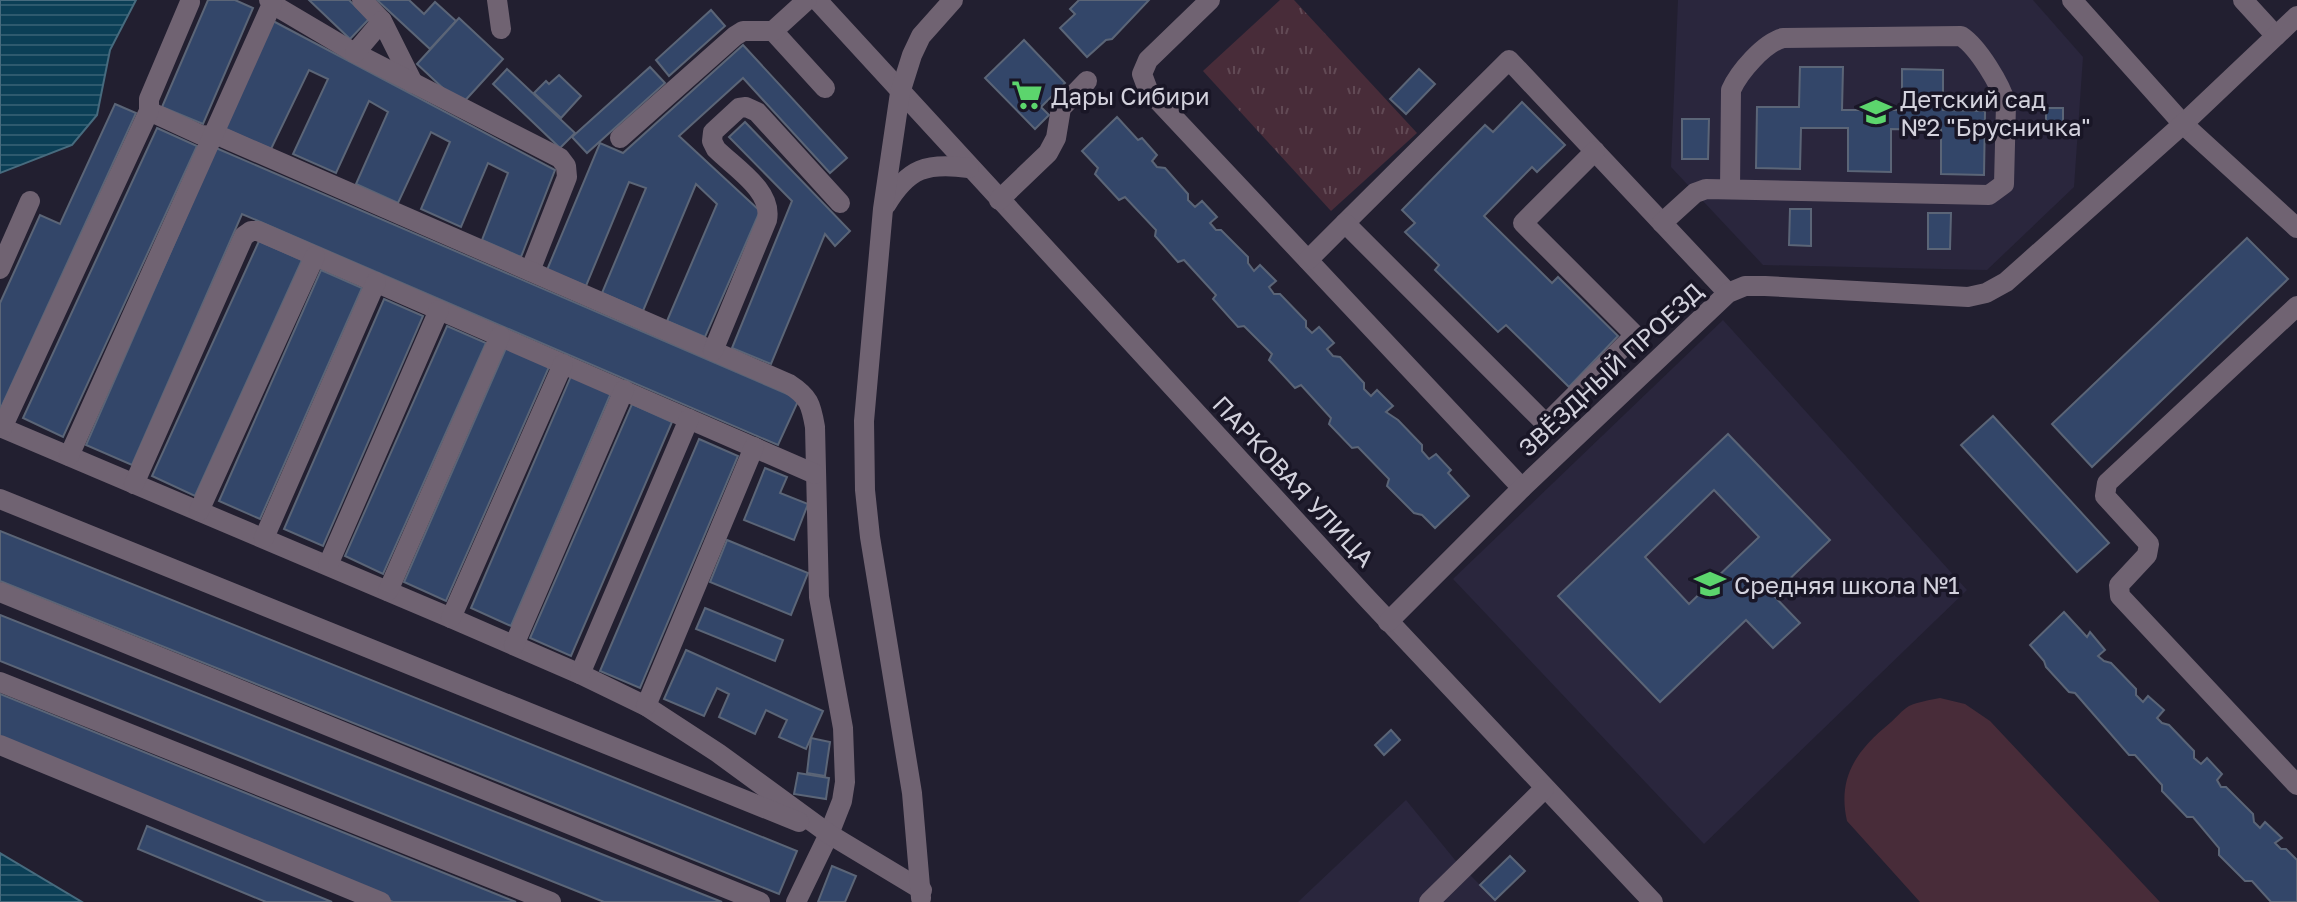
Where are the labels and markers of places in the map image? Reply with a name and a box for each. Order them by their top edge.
supermarket icon: Дары Сибири [1010,78,1044,112]
place label: Дары Сибири [1051,81,1210,110]
place label: Детский сад №2 "Брусничка" [1900,84,2091,141]
school or university icon: Детский сад №2 "Брусничка" [1859,95,1893,129]
school or university icon: Средняя школа №1 [1693,567,1727,601]
place label: Средняя школа №1 [1734,570,1960,599]

